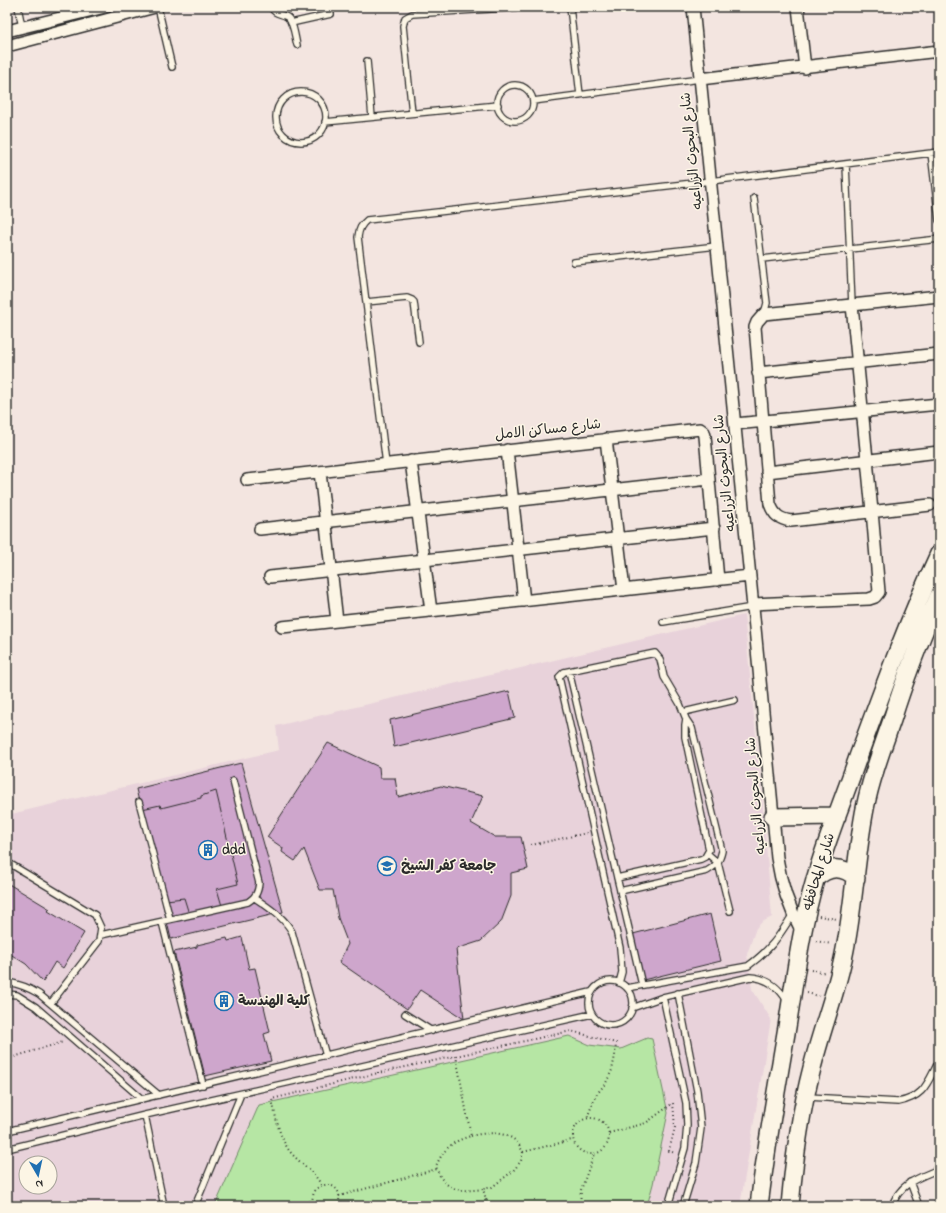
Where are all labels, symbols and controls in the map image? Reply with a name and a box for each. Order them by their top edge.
street label: شارع البحوث الزراعيه [675,91,709,211]
street label: شارع البحوث الزراعيه [708,413,742,533]
street label: شارع مساكن الامل [494,414,602,446]
street label: شارع البحوث الزراعيه [740,736,772,856]
street label: شارع المحافظه [797,831,841,913]
building icon: ddd [197,839,219,861]
place label: ddd [222,840,246,861]
school or university icon: جامعة كفر الشيخ [376,855,398,877]
place label: جامعة كفر الشيخ [401,856,496,877]
building icon: كلية الهندسة [213,990,235,1012]
place label: كلية الهندسة [238,991,311,1012]
north arrow [18,1155,58,1195]
text: N [34,1175,44,1192]

